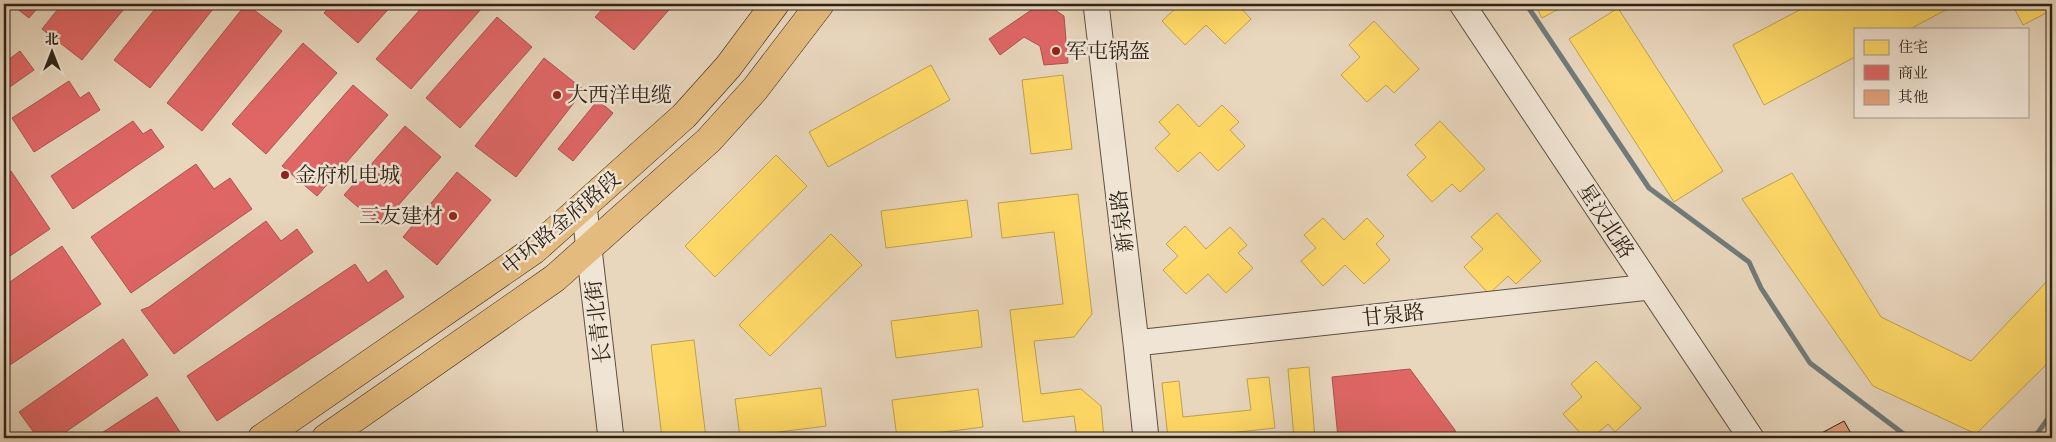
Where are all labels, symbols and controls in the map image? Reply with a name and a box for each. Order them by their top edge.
north arrow [28,28,78,78]
legend [1854,28,2028,118]
text: 北 [45,31,59,48]
place label: 军屯锅盔 [1066,38,1150,65]
text: 住宅 [1898,38,1928,57]
marker: 军屯锅盔 [1050,45,1062,57]
text: 商业 [1898,64,1928,83]
place label: 大西洋电缆 [567,82,672,109]
text: 其他 [1898,88,1928,107]
marker: 大西洋电缆 [551,89,563,101]
place label: 金府机电城 [295,162,400,189]
street label: 中环路金府路段 [496,166,626,281]
marker: 金府机电城 [279,169,291,181]
street label: 星汉北路 [1571,179,1640,264]
street label: 新泉路 [1105,188,1140,254]
place label: 三友建材 [359,203,443,230]
marker: 三友建材 [447,210,459,222]
street label: 长青北街 [580,279,617,365]
street label: 甘泉路 [1360,299,1426,332]

